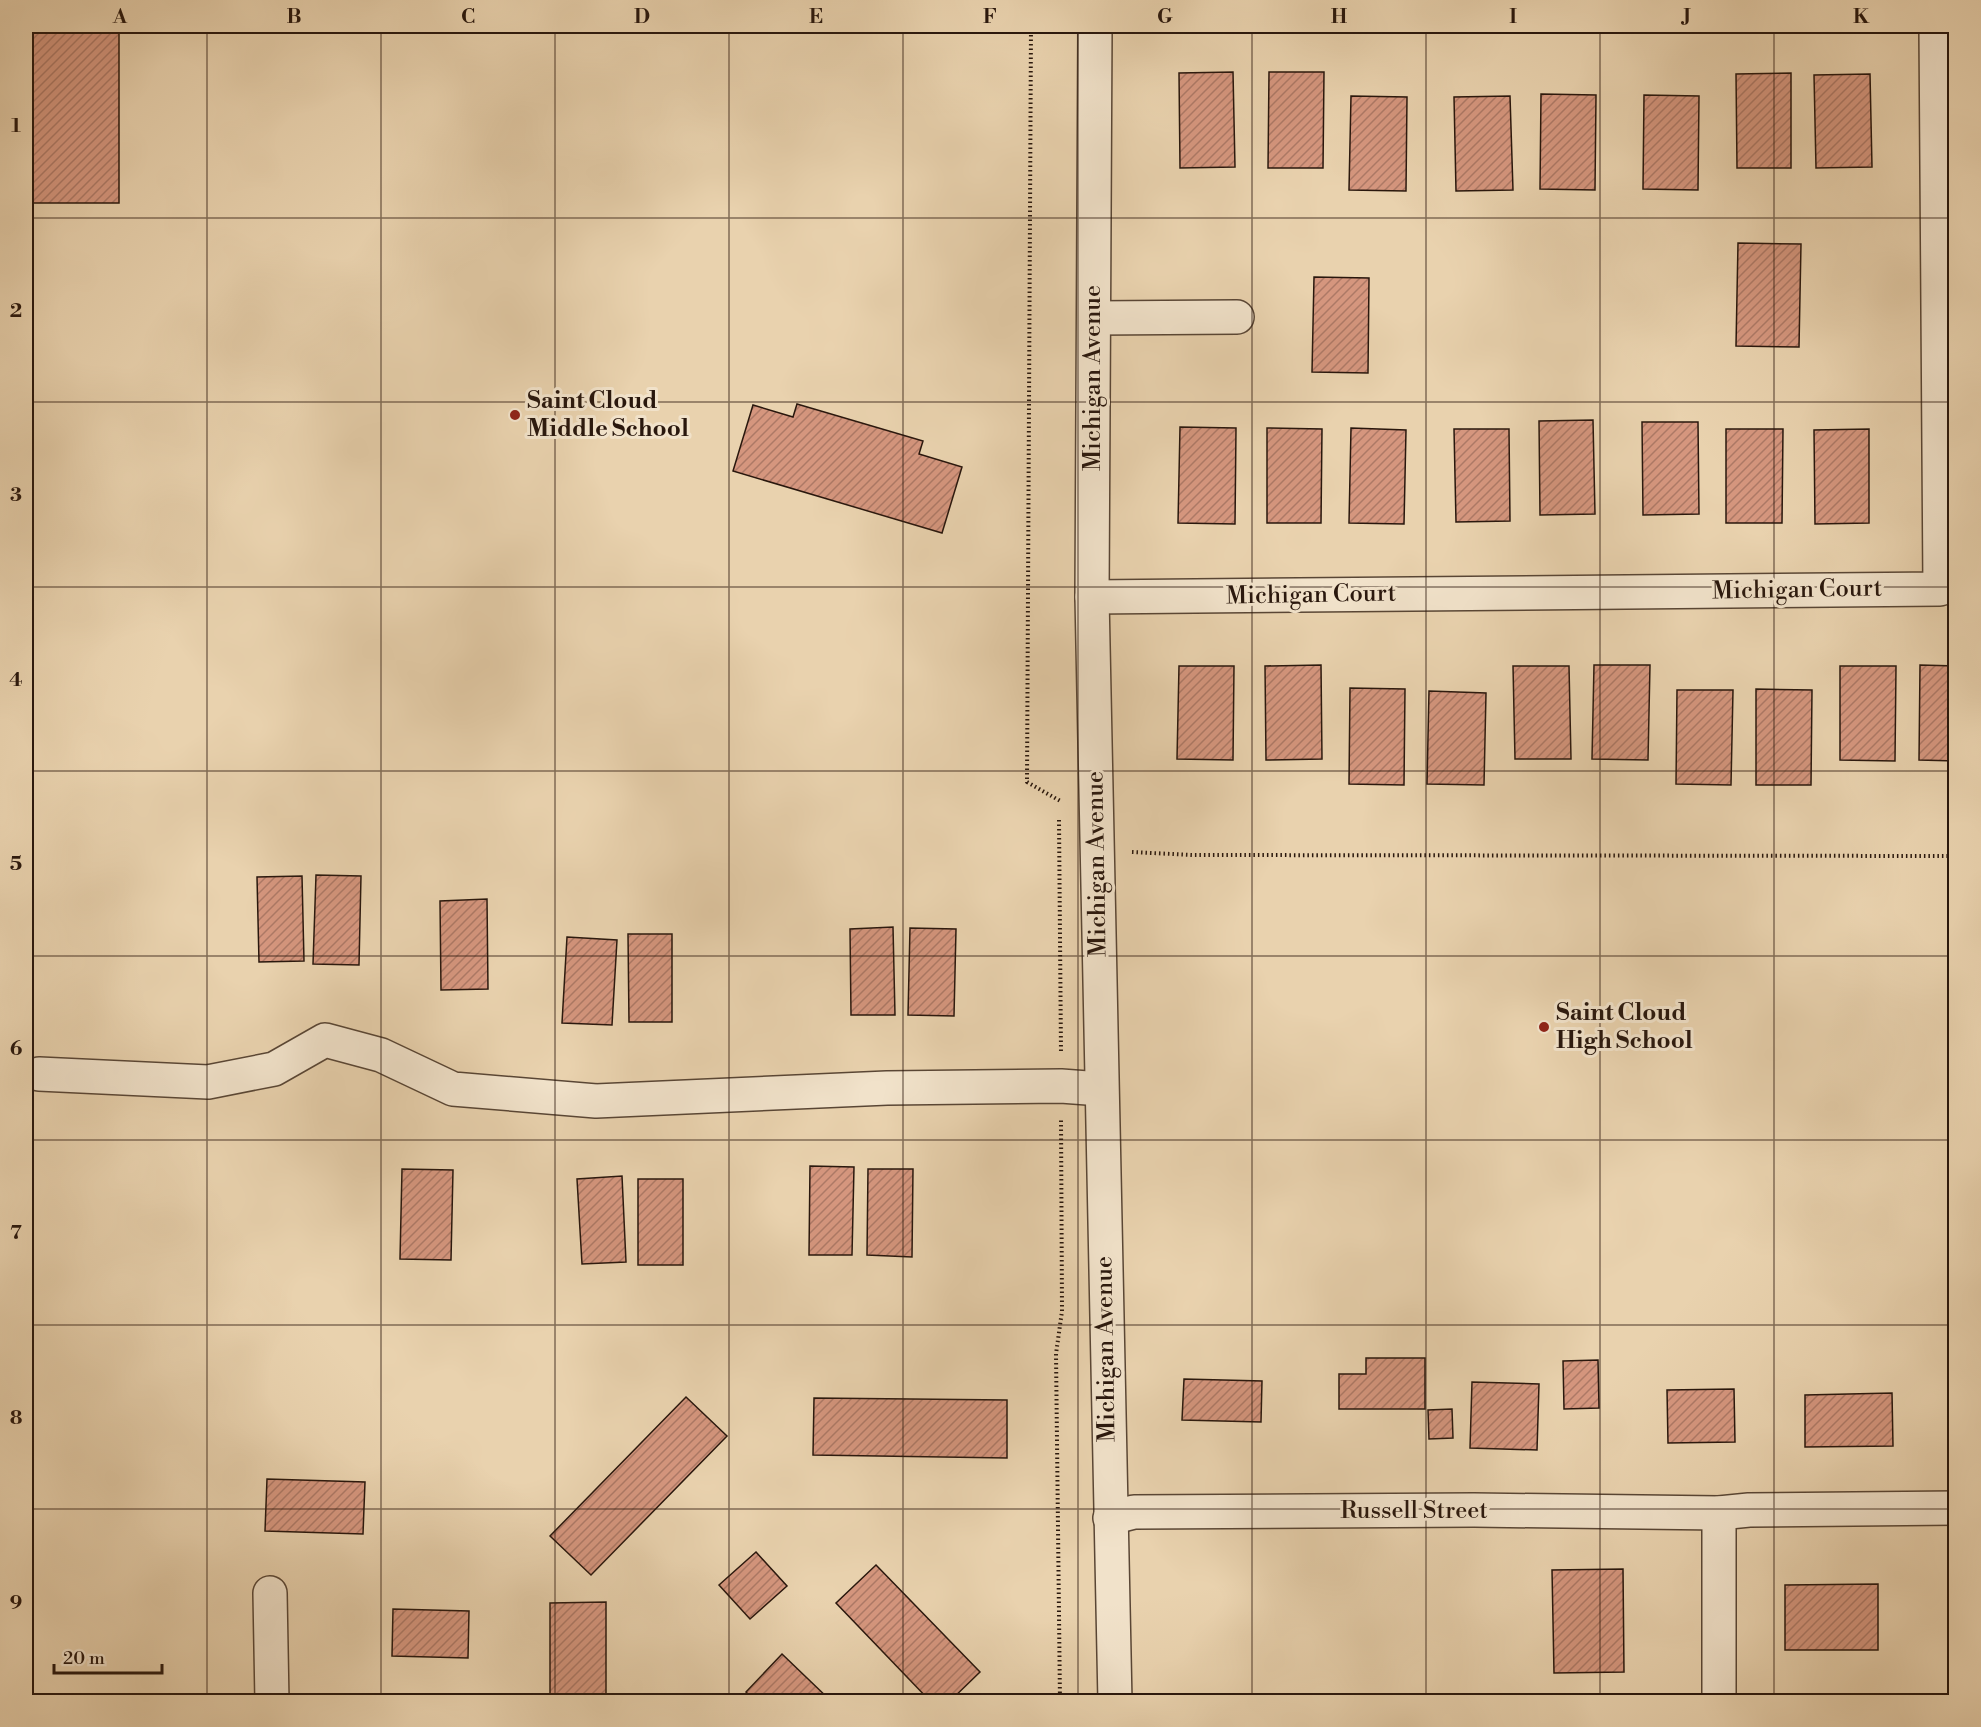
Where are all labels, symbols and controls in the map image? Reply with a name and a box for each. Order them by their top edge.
text: A [112,5,128,30]
text: B [286,5,302,30]
text: C [461,5,475,30]
text: D [634,5,650,30]
text: E [809,5,823,30]
text: F [983,5,997,30]
text: G [1157,5,1173,30]
text: H [1331,5,1348,30]
text: I [1509,5,1517,30]
text: J [1680,5,1691,30]
text: K [1853,5,1870,30]
text: 1 [11,114,21,139]
street label: Michigan Avenue [1078,285,1108,471]
text: 2 [10,299,22,324]
place label: Saint Cloud Middle School [527,386,689,444]
marker: Saint Cloud Middle School [508,408,522,422]
text: 3 [10,483,22,508]
street label: Michigan Court [1712,574,1883,606]
street label: Michigan Court [1226,579,1397,611]
text: 4 [9,668,23,693]
street label: Michigan Avenue [1080,771,1114,957]
text: 5 [10,852,22,877]
place label: Saint Cloud High School [1556,998,1693,1056]
marker: Saint Cloud High School [1537,1020,1551,1034]
text: 6 [10,1037,23,1062]
text: 7 [10,1221,22,1246]
street label: Michigan Avenue [1089,1256,1123,1442]
text: 8 [10,1406,23,1431]
street label: Russell Street [1340,1496,1488,1526]
text: 9 [10,1591,22,1616]
scale bar [54,1637,162,1675]
text: 20 m [63,1647,105,1670]

